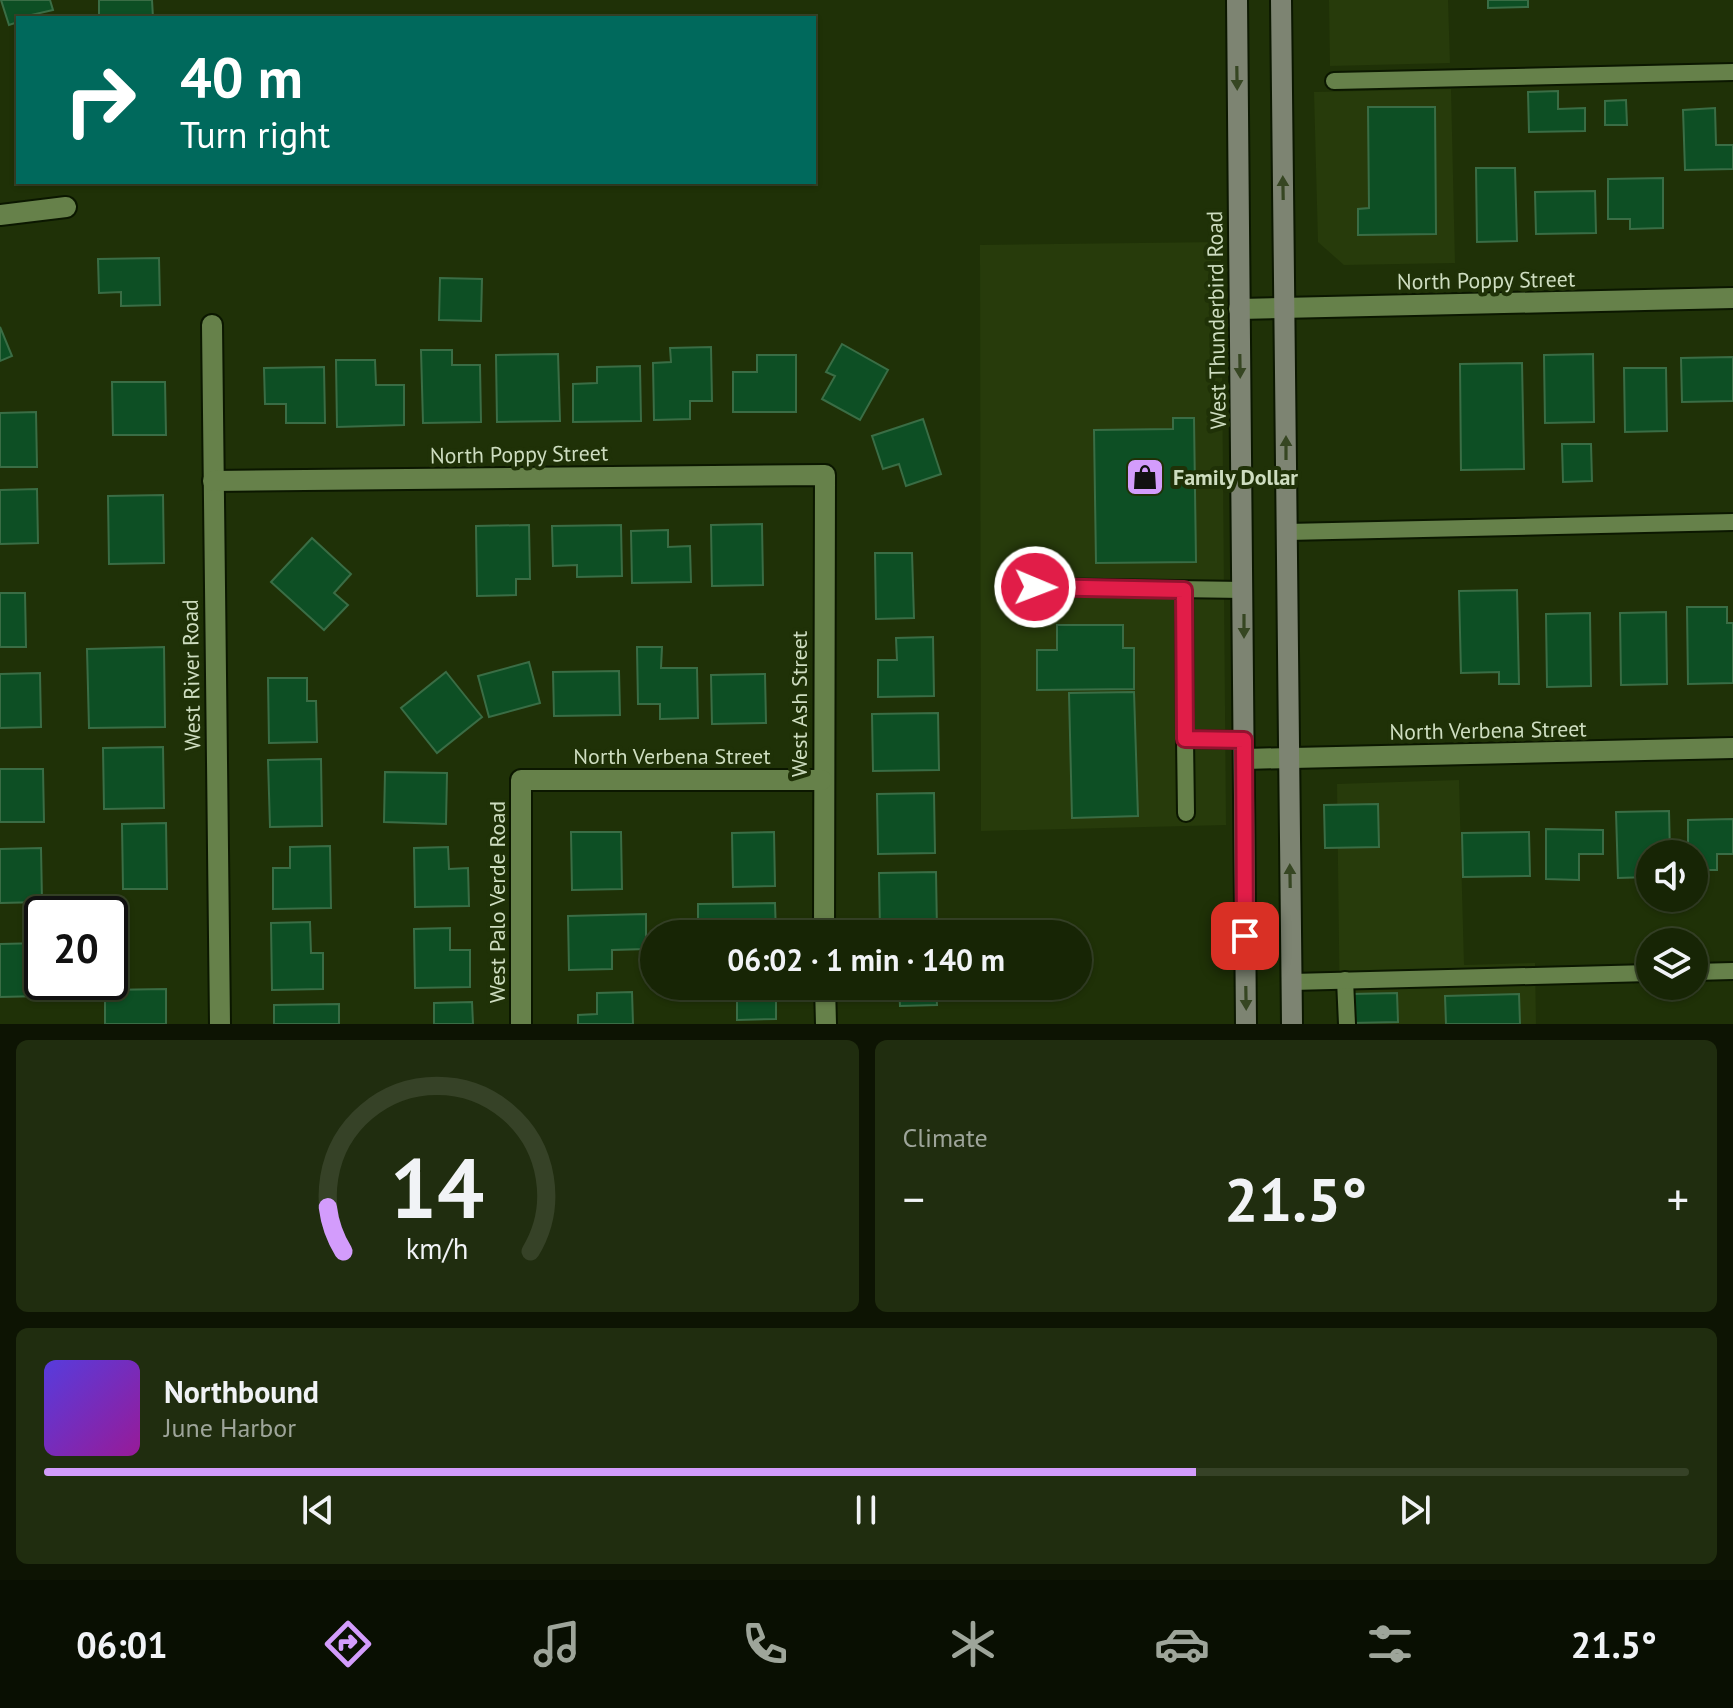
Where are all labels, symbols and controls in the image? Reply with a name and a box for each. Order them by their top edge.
text: 40 m [180,41,303,113]
icon: right [48,48,152,152]
one-way arrow [1231,66,1243,91]
text: Turn right [180,111,330,158]
one-way arrow [1277,175,1289,200]
street label: West Thunderbird Road [1200,210,1232,430]
street label: North Poppy Street [1397,264,1576,296]
one-way arrow [1234,354,1246,379]
one-way arrow [1280,435,1292,460]
street label: North Poppy Street [430,438,609,470]
shop icon: Family Dollar [1124,456,1166,498]
place label: Family Dollar [1173,463,1298,491]
position arrow [993,545,1077,629]
street label: West River Road [176,599,206,751]
one-way arrow [1238,614,1250,639]
street label: West Ash Street [785,630,813,777]
street label: North Verbena Street [1389,714,1587,746]
street label: North Verbena Street [573,742,771,770]
street label: West Palo Verde Road [483,801,511,1003]
map controls [1636,840,1708,1000]
button: sound [1636,840,1708,912]
one-way arrow [1284,863,1296,888]
speed limit sign: 20 [24,896,128,1000]
pin [1211,902,1279,970]
icon: arrive [1223,914,1267,958]
button: layers [1636,928,1708,1000]
text: 06:02 · 1 min · 140 m [727,940,1005,979]
one-way arrow [1240,986,1252,1011]
text: Climate [903,1121,988,1154]
text: 14 [390,1133,484,1241]
text: 21.5° [1224,1160,1367,1238]
text: − [903,1170,925,1227]
text: + [1667,1170,1689,1227]
text: km/h [406,1230,469,1267]
text: Northbound [164,1372,319,1411]
text: June Harbor [164,1411,296,1444]
icon: previous [296,1488,340,1532]
icon: pause [844,1488,888,1532]
icon: next [1393,1488,1437,1532]
icon: directions [320,1616,376,1672]
icon: music [529,1616,585,1672]
icon: phone [737,1616,793,1672]
icon: climate [945,1616,1001,1672]
icon: car [1154,1616,1210,1672]
icon: filters [1362,1616,1418,1672]
text: 06:01 [76,1621,168,1668]
text: 21.5° [1571,1621,1657,1668]

